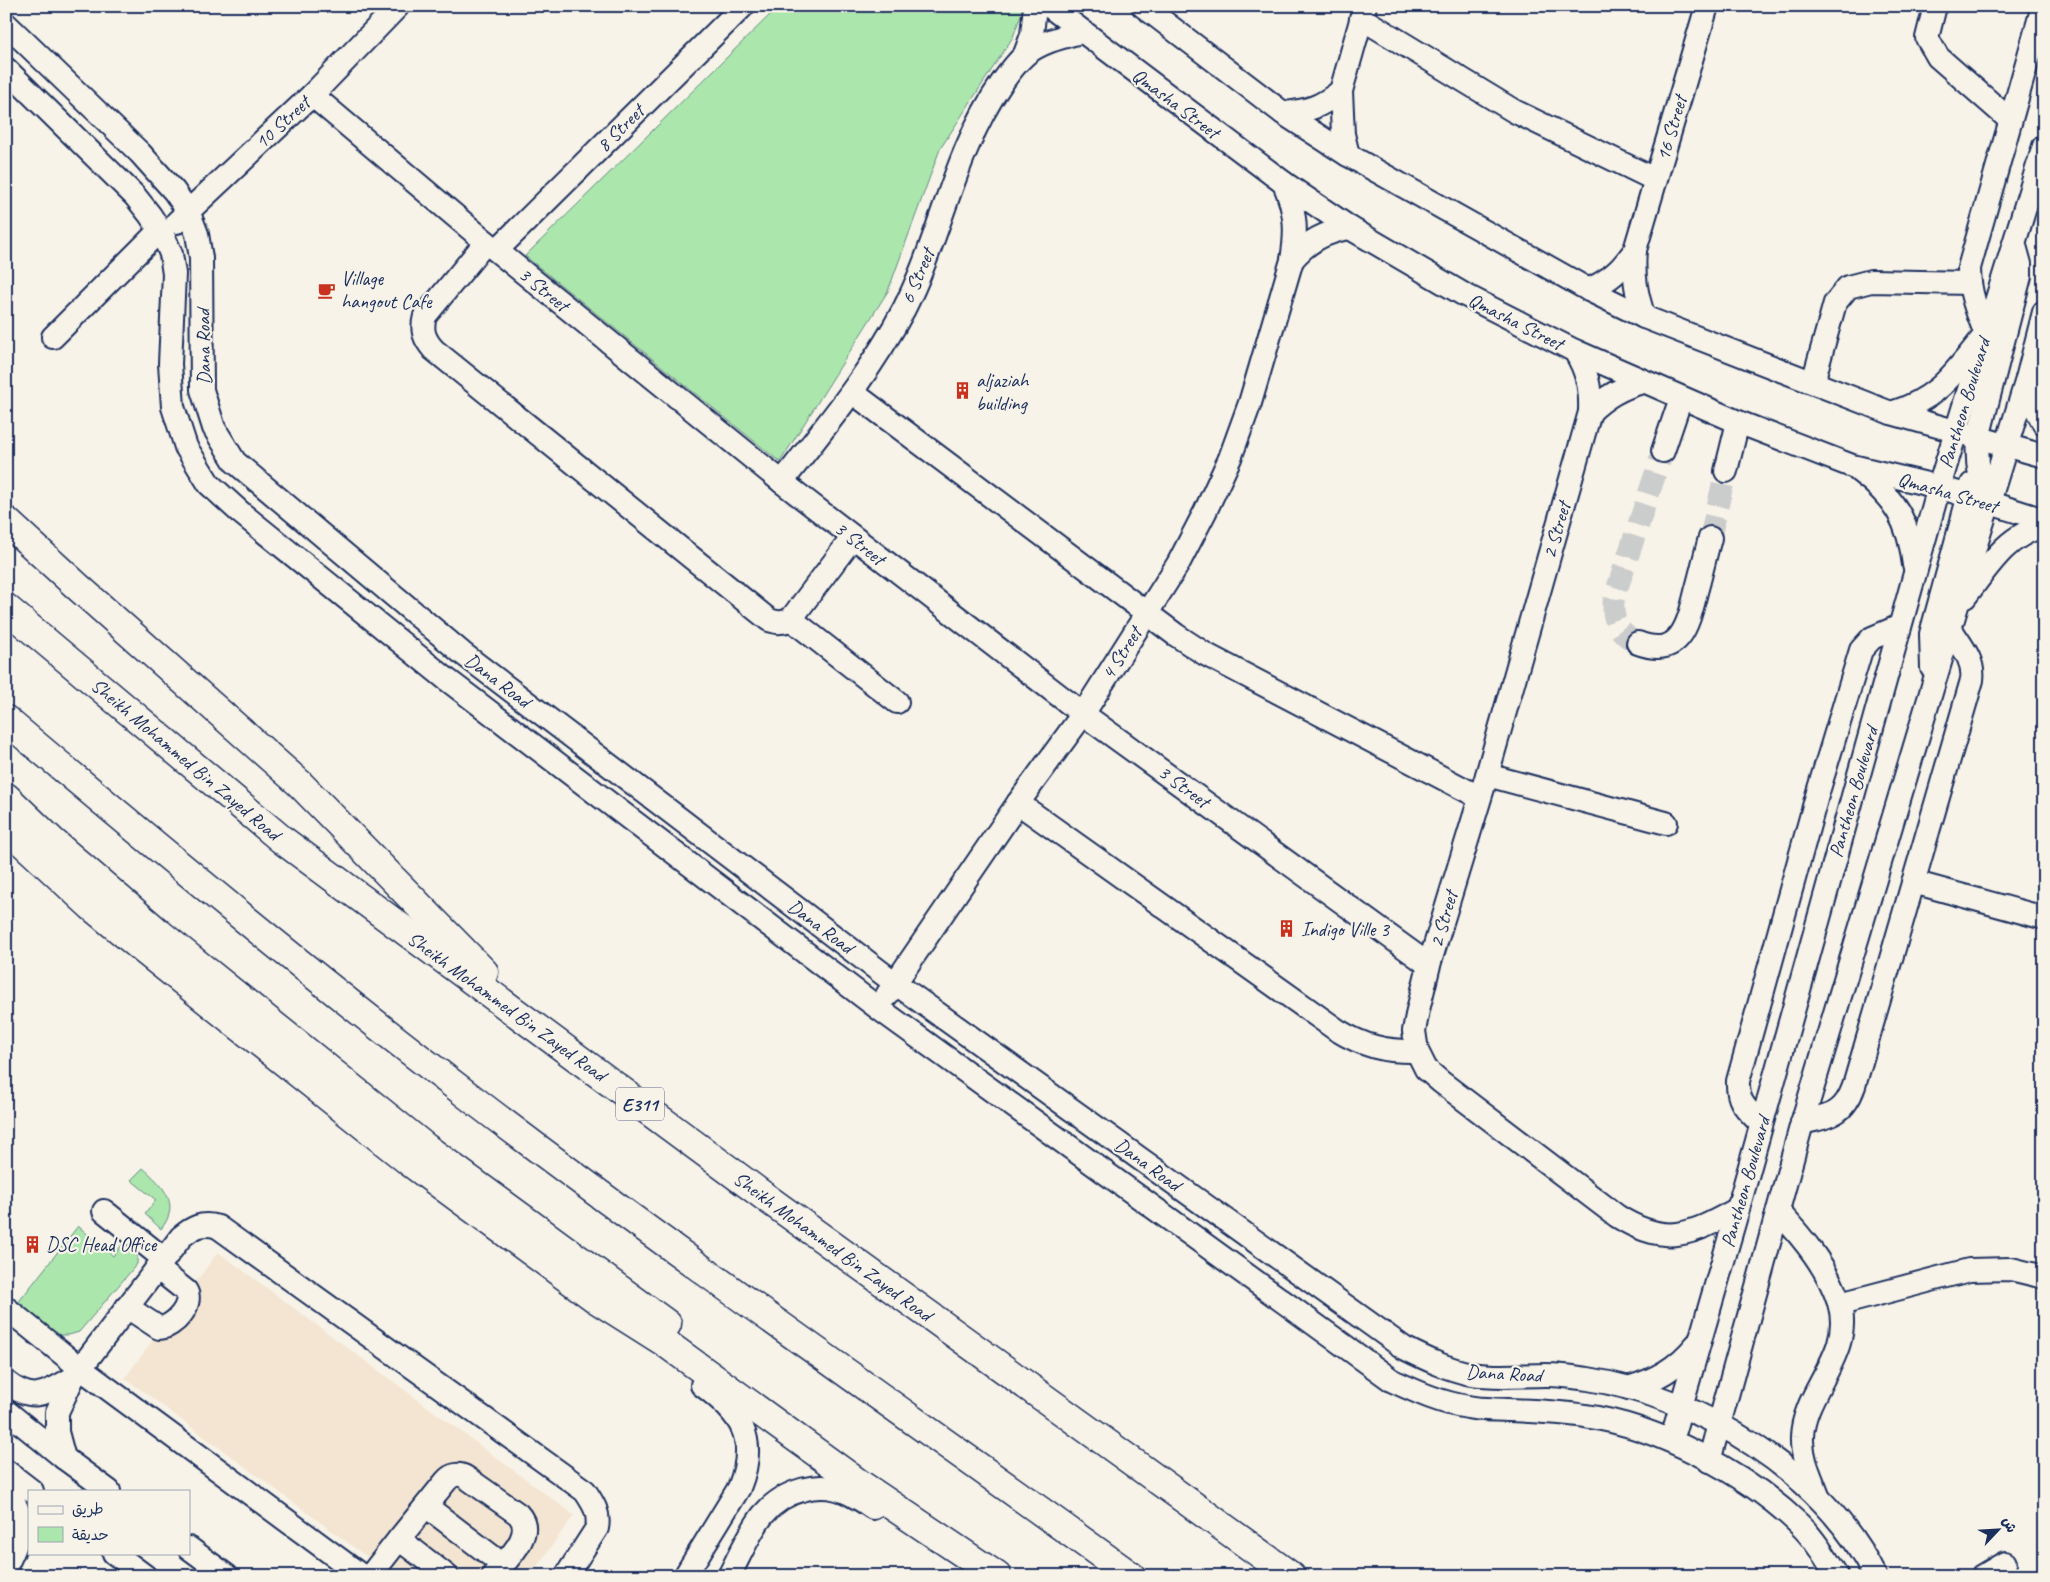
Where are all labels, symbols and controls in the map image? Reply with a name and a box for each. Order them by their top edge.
street label: Qmasha Street [1127,63,1227,146]
street label: 10 Street [250,88,318,154]
street label: 16 Street [1650,90,1694,164]
street label: 8 Street [591,97,652,157]
street label: 6 Street [895,242,941,308]
street label: 3 Street [514,262,576,319]
place label: Village hangout Cafe [341,266,433,314]
cafe icon: Village hangout Cafe [317,280,337,300]
street label: Qmasha Street [1464,287,1570,357]
street label: Dana Road [190,306,217,385]
street label: Pantheon Boulevard [1933,332,1997,471]
place label: aljaziah building [976,368,1030,416]
building icon: aljaziah building [952,381,972,401]
street label: Qmasha Street [1895,466,2004,520]
street label: 2 Street [1537,496,1577,561]
street label: 3 Street [829,516,893,573]
street label: 4 Street [1096,619,1149,684]
street label: Dana Road [460,648,538,715]
street label: Sheikh Mohammed Bin Zayed Road [86,673,288,848]
street label: Pantheon Boulevard [1823,721,1885,860]
street label: 3 Street [1153,759,1217,815]
street label: 2 Street [1424,885,1464,950]
street label: Dana Road [783,894,861,961]
place label: Indigo Ville 3 [1301,917,1391,942]
building icon: Indigo Ville 3 [1277,919,1297,939]
street label: Sheikh Mohammed Bin Zayed Road [402,926,614,1089]
road number: E311 [616,1088,664,1120]
street label: Pantheon Boulevard [1715,1111,1777,1250]
street label: Dana Road [1110,1132,1188,1199]
street label: Sheikh Mohammed Bin Zayed Road [728,1166,940,1329]
place label: DSC Head Office [46,1232,158,1257]
building icon: DSC Head Office [22,1234,42,1254]
street label: Dana Road [1465,1359,1546,1388]
legend [28,1490,190,1554]
text: طريق [72,1500,104,1519]
north arrow [1972,1504,2022,1554]
text: ش [1998,1514,2020,1535]
text: حديقة [72,1526,109,1545]

